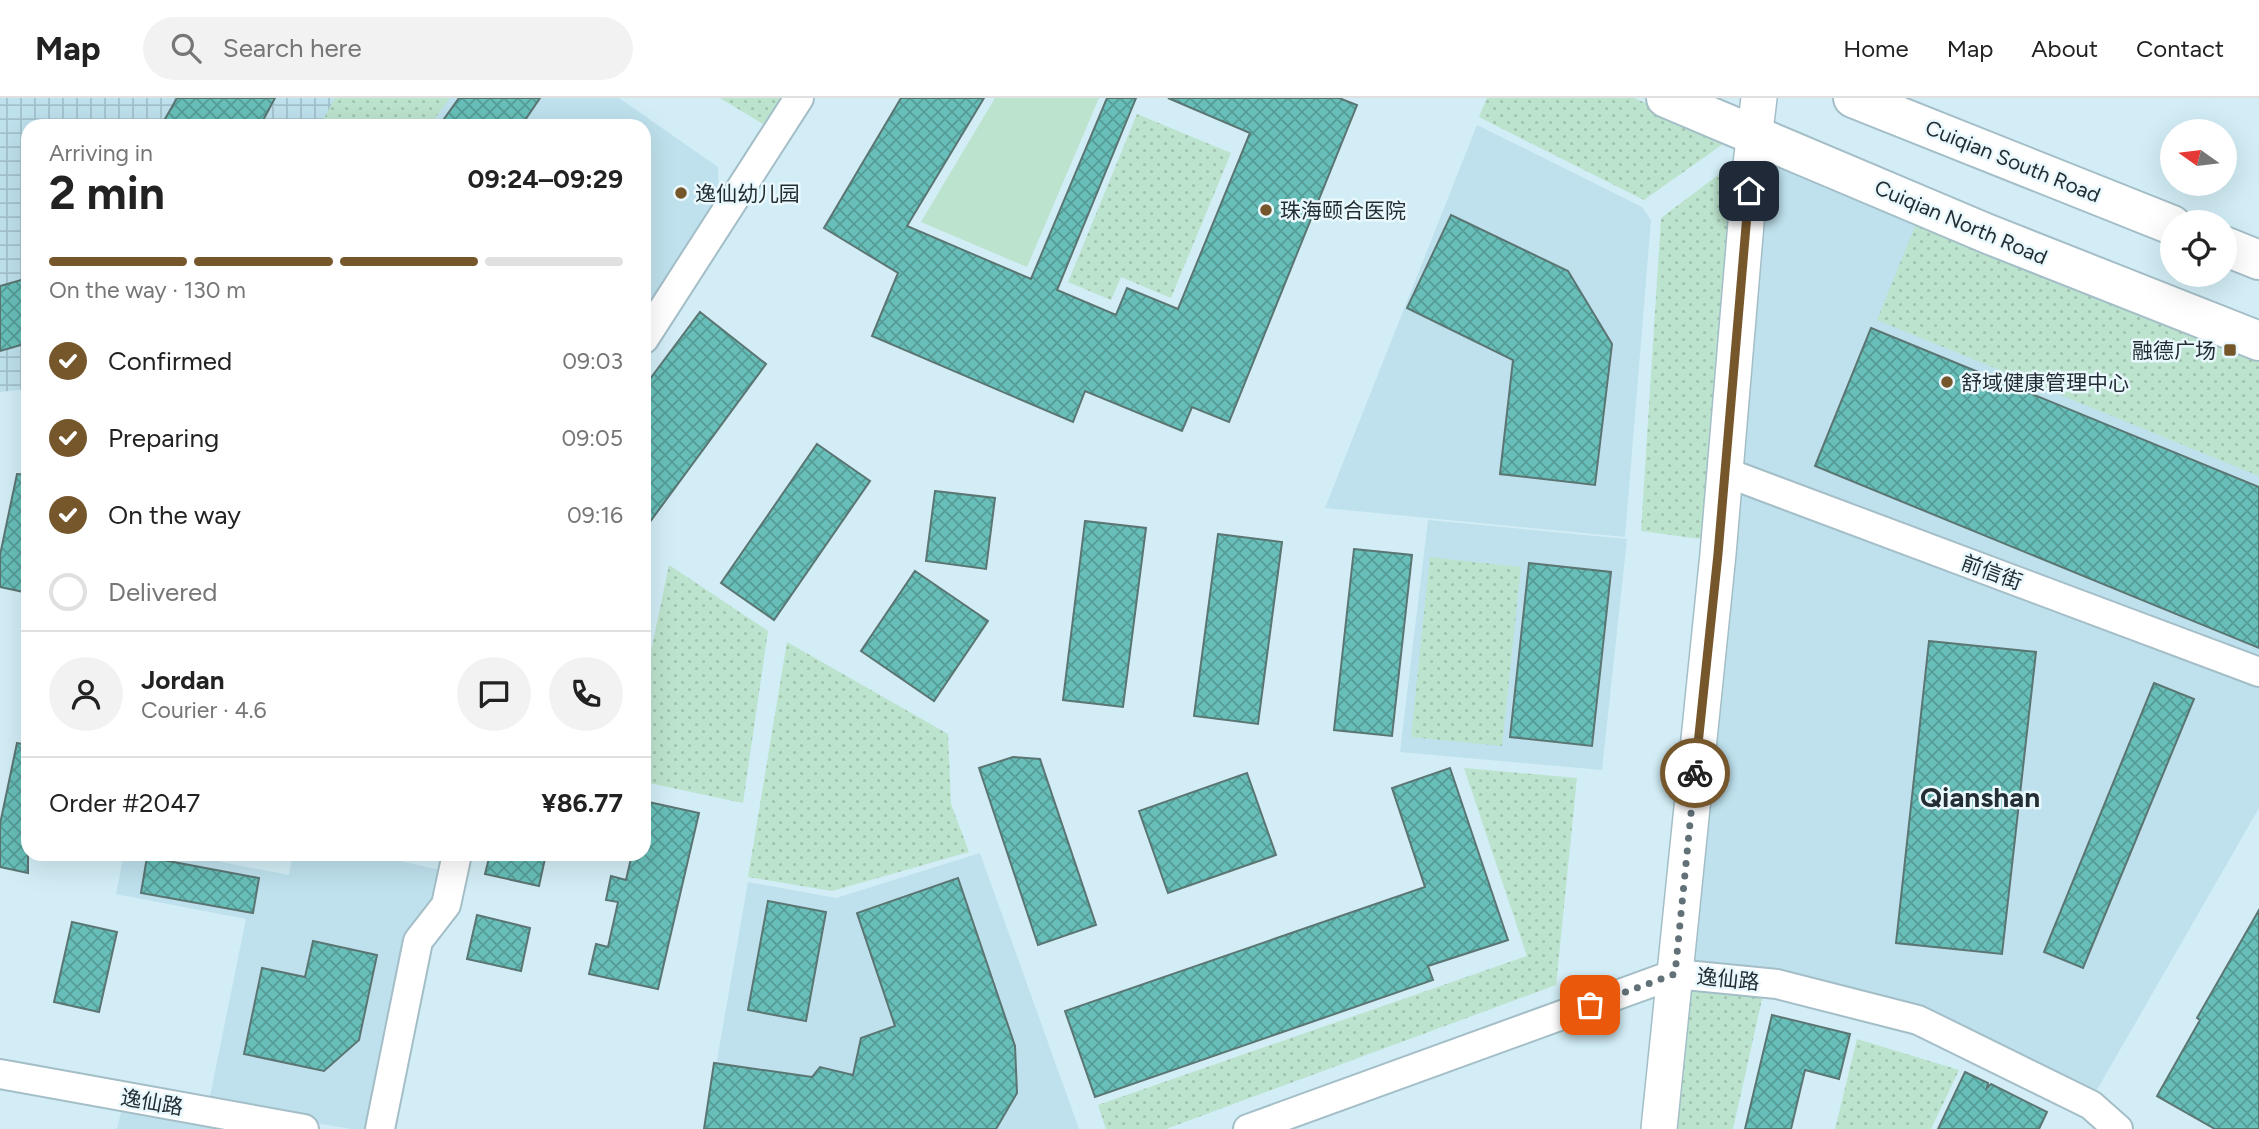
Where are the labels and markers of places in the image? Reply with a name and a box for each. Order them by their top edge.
pin [1719,161,1779,221]
place label: 逸仙幼儿园 [695,181,800,206]
marker: 逸仙幼儿园 [673,185,689,201]
place label: 珠海颐合医院 [1280,198,1406,223]
marker: 珠海颐合医院 [1258,202,1274,218]
place label: 融德广场 [2132,338,2216,363]
marker: 融德广场 [2222,342,2238,358]
place label: 舒域健康管理中心 [1961,370,2129,395]
marker: 舒域健康管理中心 [1939,374,1955,390]
pin [1560,975,1620,1035]

